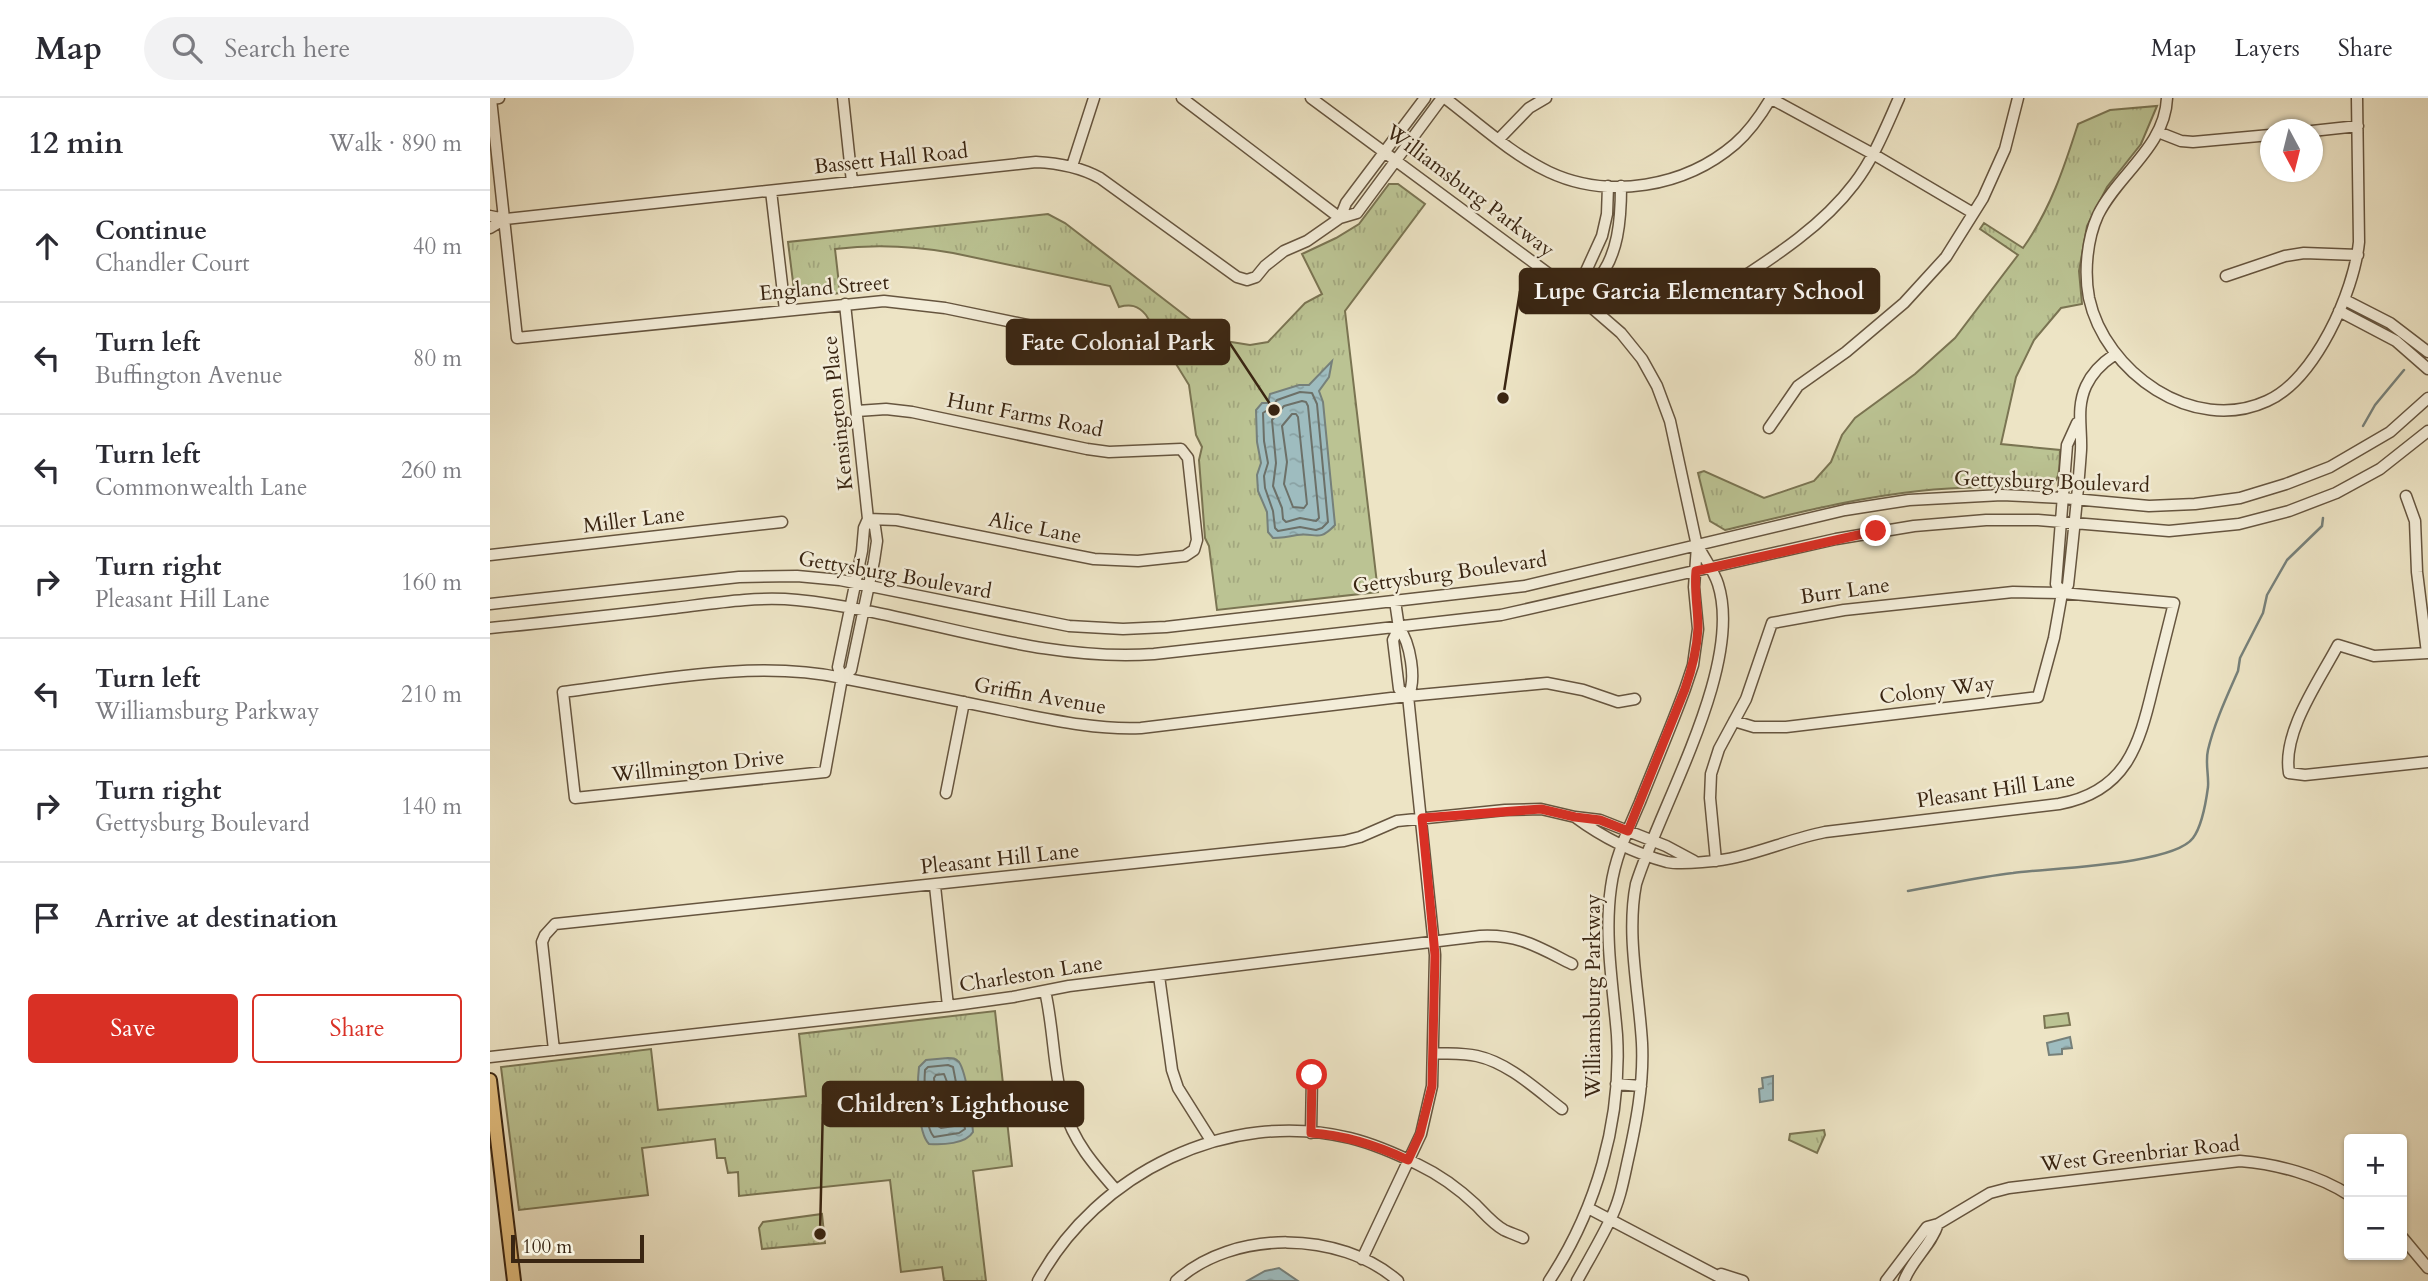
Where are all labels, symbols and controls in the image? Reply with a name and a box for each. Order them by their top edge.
search box [144,17,634,80]
text: Map [35,26,102,71]
icon: search [168,29,206,67]
text: Search here [224,31,350,66]
text: Map [2151,32,2197,65]
text: Layers [2235,32,2300,65]
text: Share [2338,32,2393,65]
street label: Williamsburg Parkway [1379,117,1561,264]
north arrow [2260,119,2323,182]
text: 12 min [28,123,123,164]
text: Walk · 890 m [329,128,462,159]
street label: Bassett Hall Road [812,136,970,182]
text: Continue [95,213,207,248]
icon: ahead [28,227,66,265]
text: 40 m [413,231,462,262]
text: Chandler Court [95,248,250,279]
street label: England Street [758,268,891,308]
callout: Lupe Garcia Elementary School [1520,269,1879,313]
text: Lupe Garcia Elementary School [1534,276,1864,307]
callout: Fate Colonial Park [1007,320,1229,364]
text: Turn left [95,325,200,360]
text: Fate Colonial Park [1021,327,1216,358]
street label: Kensington Place [815,334,861,492]
icon: left [28,339,66,377]
text: 80 m [413,343,462,374]
text: Buffington Avenue [95,360,283,391]
street label: Hunt Farms Road [944,386,1106,444]
text: Turn left [95,437,200,472]
icon: left [28,451,66,489]
text: 260 m [401,455,462,486]
street label: Gettysburg Boulevard [1954,464,2150,500]
text: Commonwealth Lane [95,472,308,503]
street label: Miller Lane [581,499,687,541]
street label: Alice Lane [986,505,1084,551]
route end [1860,515,1891,546]
street label: Gettysburg Boulevard [796,544,994,606]
street label: Gettysburg Boulevard [1351,545,1549,601]
text: Turn right [95,549,222,584]
icon: right [28,563,66,601]
text: 160 m [401,567,462,598]
street label: Burr Lane [1798,570,1892,612]
text: Pleasant Hill Lane [95,584,270,615]
text: Turn left [95,661,200,696]
street label: Colony Way [1878,669,1996,711]
street label: Griffin Avenue [971,670,1109,722]
icon: left [28,675,66,713]
text: 210 m [401,679,462,710]
text: Williamsburg Parkway [95,696,319,727]
street label: Willmington Drive [609,743,786,790]
street label: Pleasant Hill Lane [1915,765,2077,815]
text: Turn right [95,773,222,808]
icon: right [28,787,66,825]
text: 140 m [401,791,462,822]
text: Gettysburg Boulevard [95,808,310,839]
street label: Pleasant Hill Lane [919,836,1081,882]
street label: Williamsburg Parkway [1579,894,1608,1099]
icon: arrive [28,899,66,937]
text: Arrive at destination [95,901,338,936]
street label: Charleston Lane [957,948,1105,1000]
button: Save [28,994,238,1063]
button: Share [252,994,462,1063]
route start [1296,1059,1327,1090]
callout: Children’s Lighthouse [823,1082,1083,1126]
text: Children’s Lighthouse [837,1089,1069,1120]
street label: West Greenbriar Road [2038,1129,2241,1179]
map controls [2344,1134,2407,1260]
button: + [2344,1134,2407,1197]
button: − [2344,1197,2407,1260]
scale bar [511,1232,644,1264]
text: 100 m [522,1234,572,1260]

